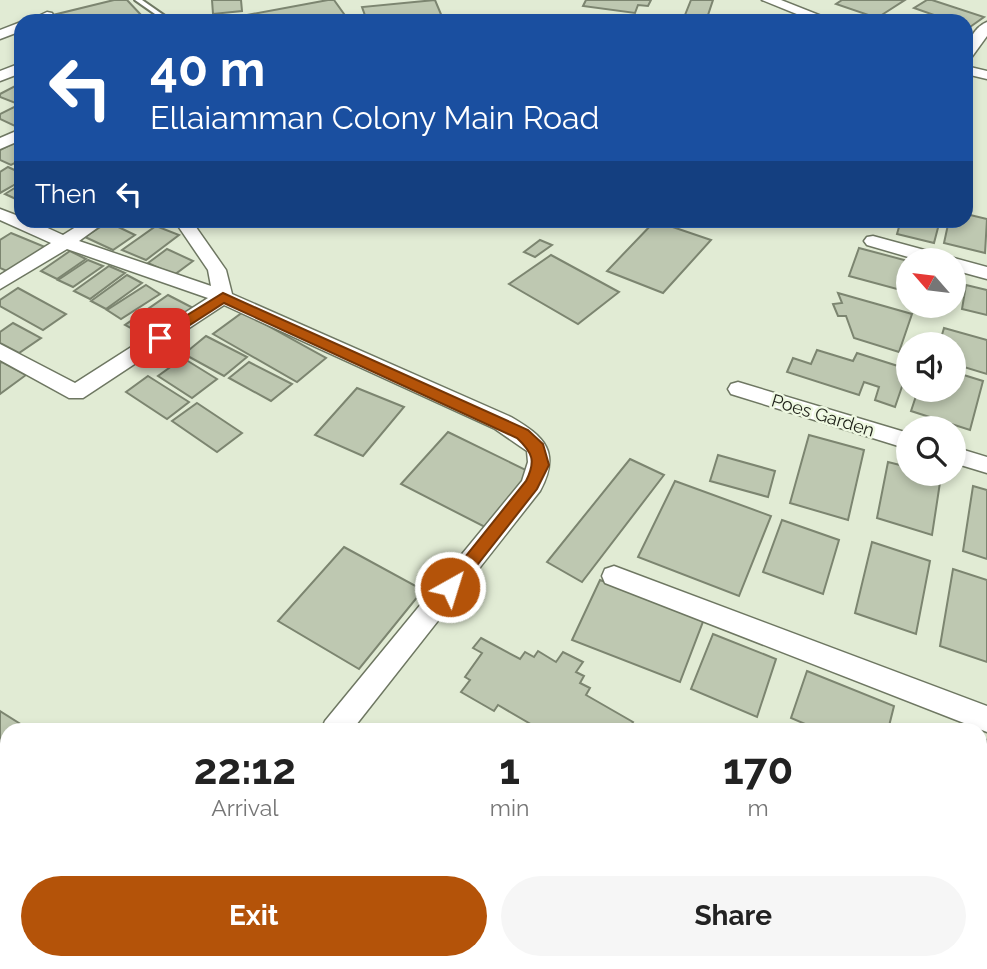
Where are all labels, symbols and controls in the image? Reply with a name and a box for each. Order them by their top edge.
text: 40 m [150,40,265,97]
icon: left [35,42,126,133]
text: Ellaiamman Colony Main Road [150,99,599,136]
icon: left [110,175,148,213]
text: Then [35,179,96,209]
north arrow [896,248,966,318]
map controls [896,248,966,486]
pin [130,308,190,368]
icon: arrive [141,319,179,357]
button: sound [896,332,966,402]
street label: Poes Garden [769,389,877,441]
button: search [896,416,966,486]
position arrow [413,550,487,624]
text: 22:12 [194,745,296,794]
text: 1 [499,745,520,794]
text: 170 [723,745,793,794]
text: Arrival [211,794,279,821]
text: min [490,794,529,821]
text: m [748,794,769,821]
button: Exit [21,876,487,956]
button: Share [501,876,966,956]

